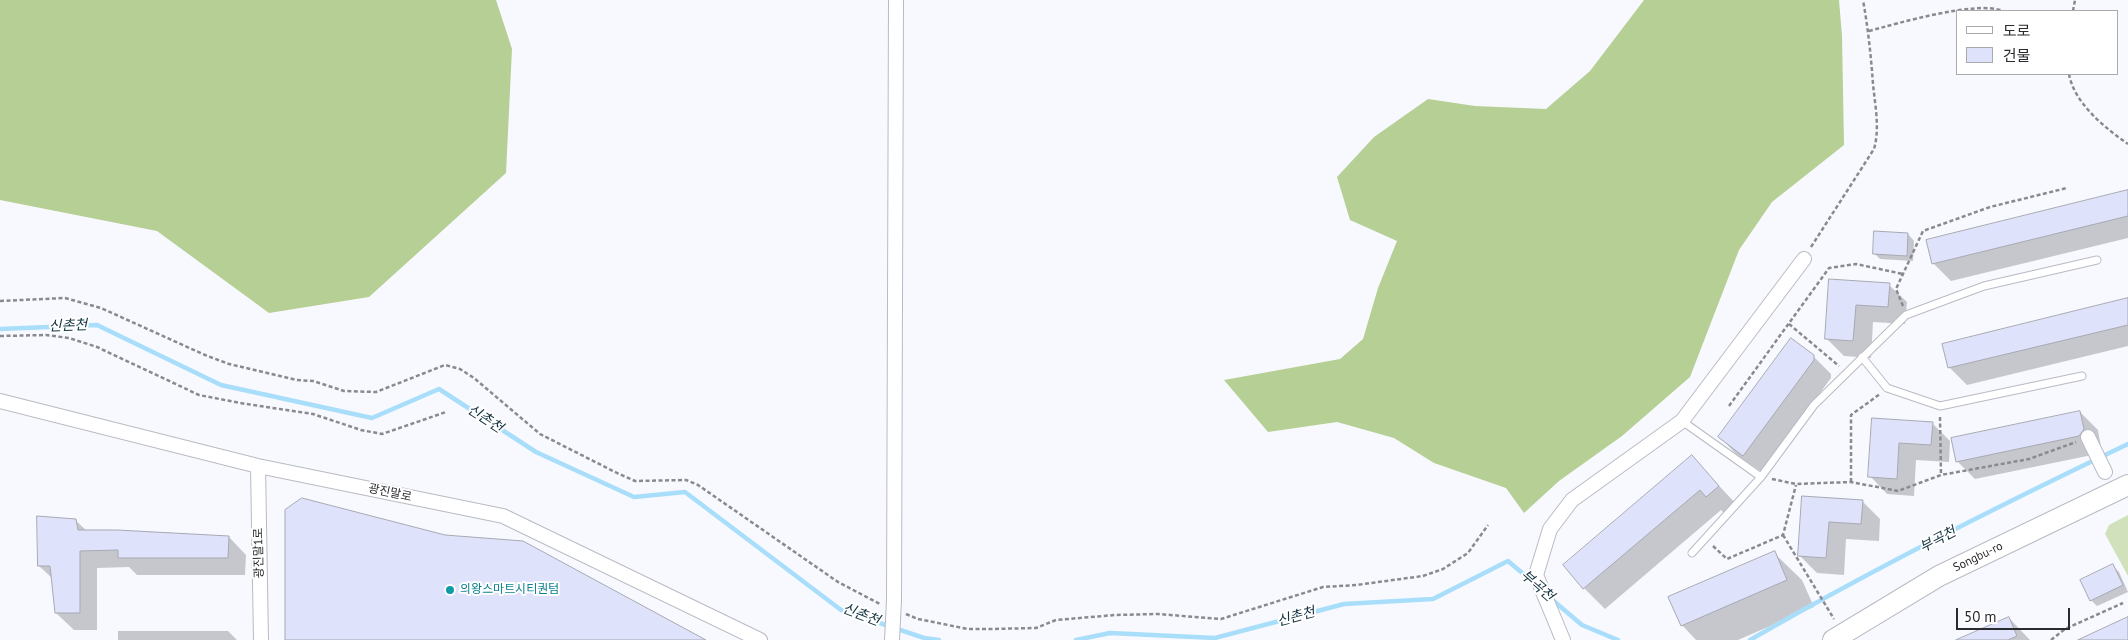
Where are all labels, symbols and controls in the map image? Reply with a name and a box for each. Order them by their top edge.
legend [1956,10,2118,75]
text: 도로 [2003,21,2031,40]
text: 건물 [2003,46,2031,65]
water label: 신촌천 [48,317,88,335]
water label: 신촌천 [464,401,506,437]
street label: 광진말로 [367,481,413,505]
water label: 부곡천 [1917,524,1959,556]
street label: 광진말1로 [251,528,267,578]
street label: Songbu-ro [1951,539,2005,575]
water label: 부곡천 [1517,567,1557,605]
place label: 의왕스마트시티퀀텀 [460,583,559,597]
marker: 의왕스마트시티퀀텀 [444,584,456,596]
scale bar [1958,598,2072,630]
water label: 신촌천 [840,600,882,630]
water label: 신촌천 [1275,604,1317,630]
text: 50 m [1964,607,1997,626]

